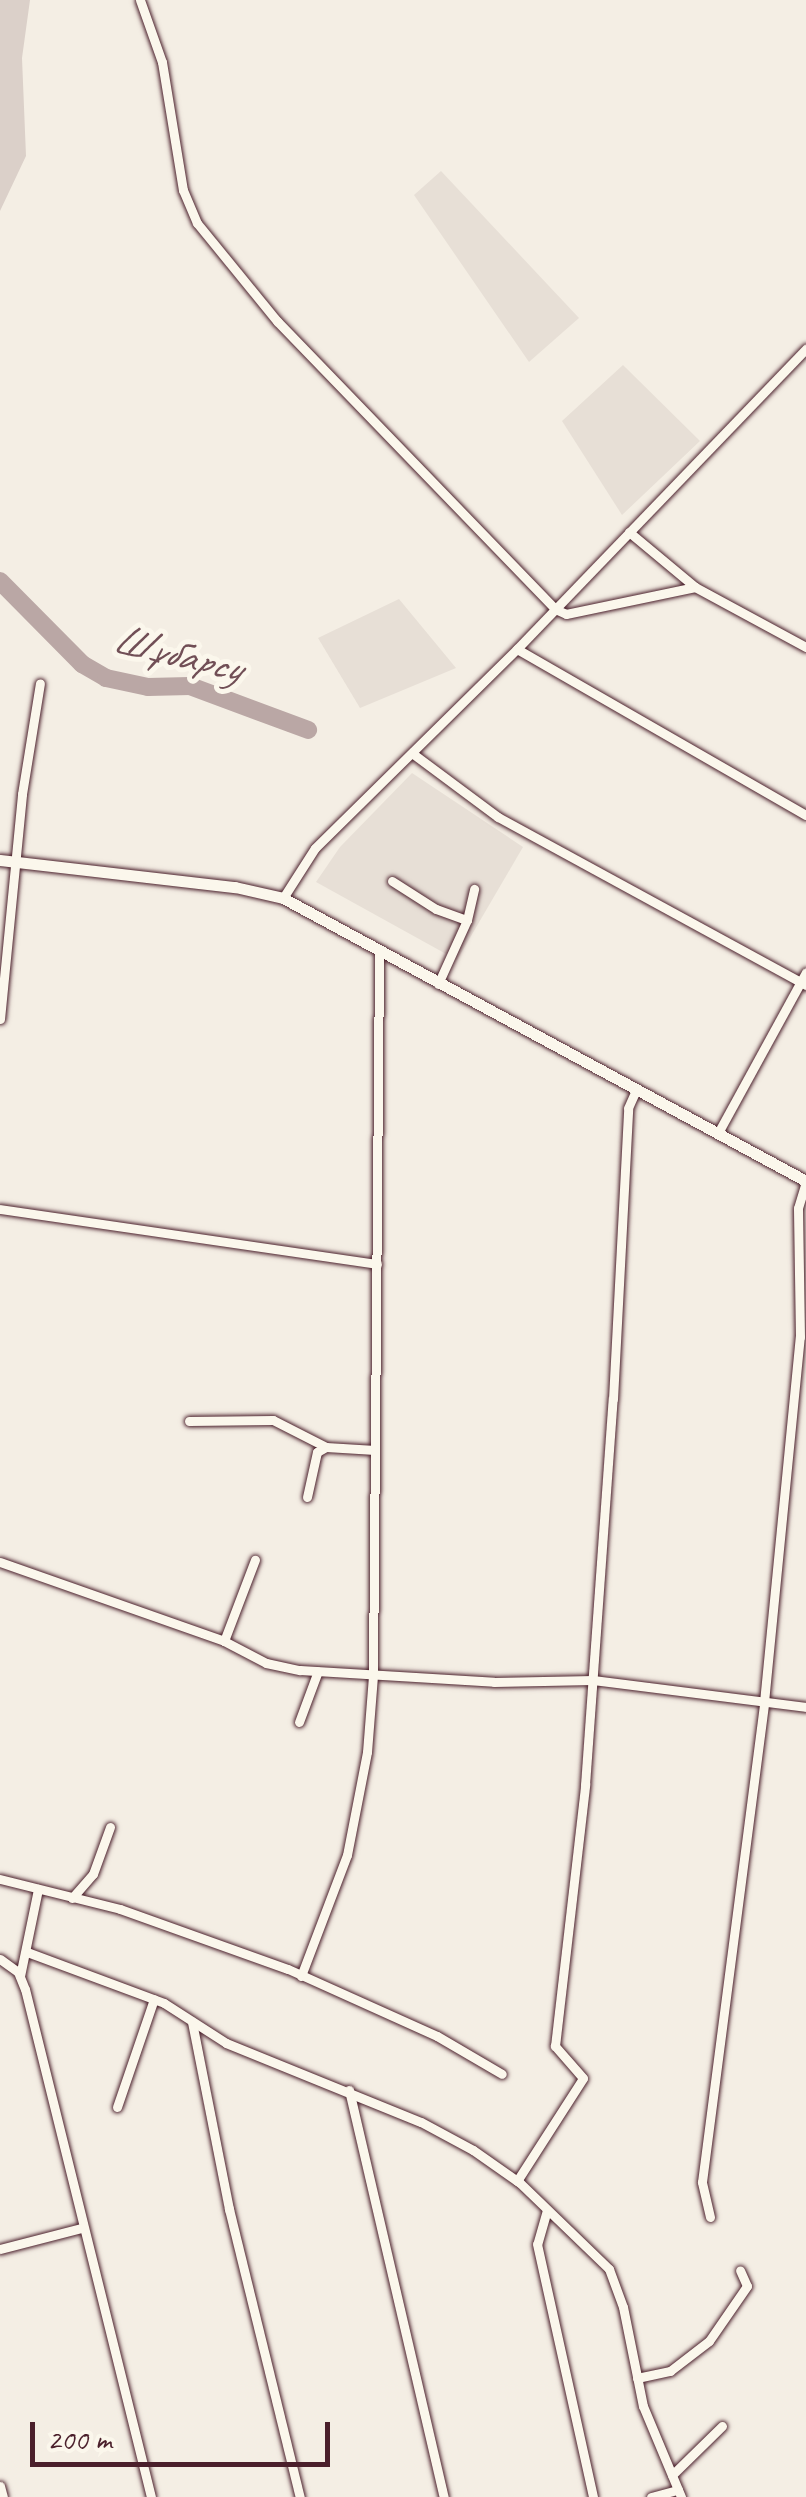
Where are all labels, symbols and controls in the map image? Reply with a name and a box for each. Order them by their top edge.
water label: Шұбарсу [108,614,246,694]
scale bar [35,2402,335,2464]
text: 200 m [47,2420,112,2458]

